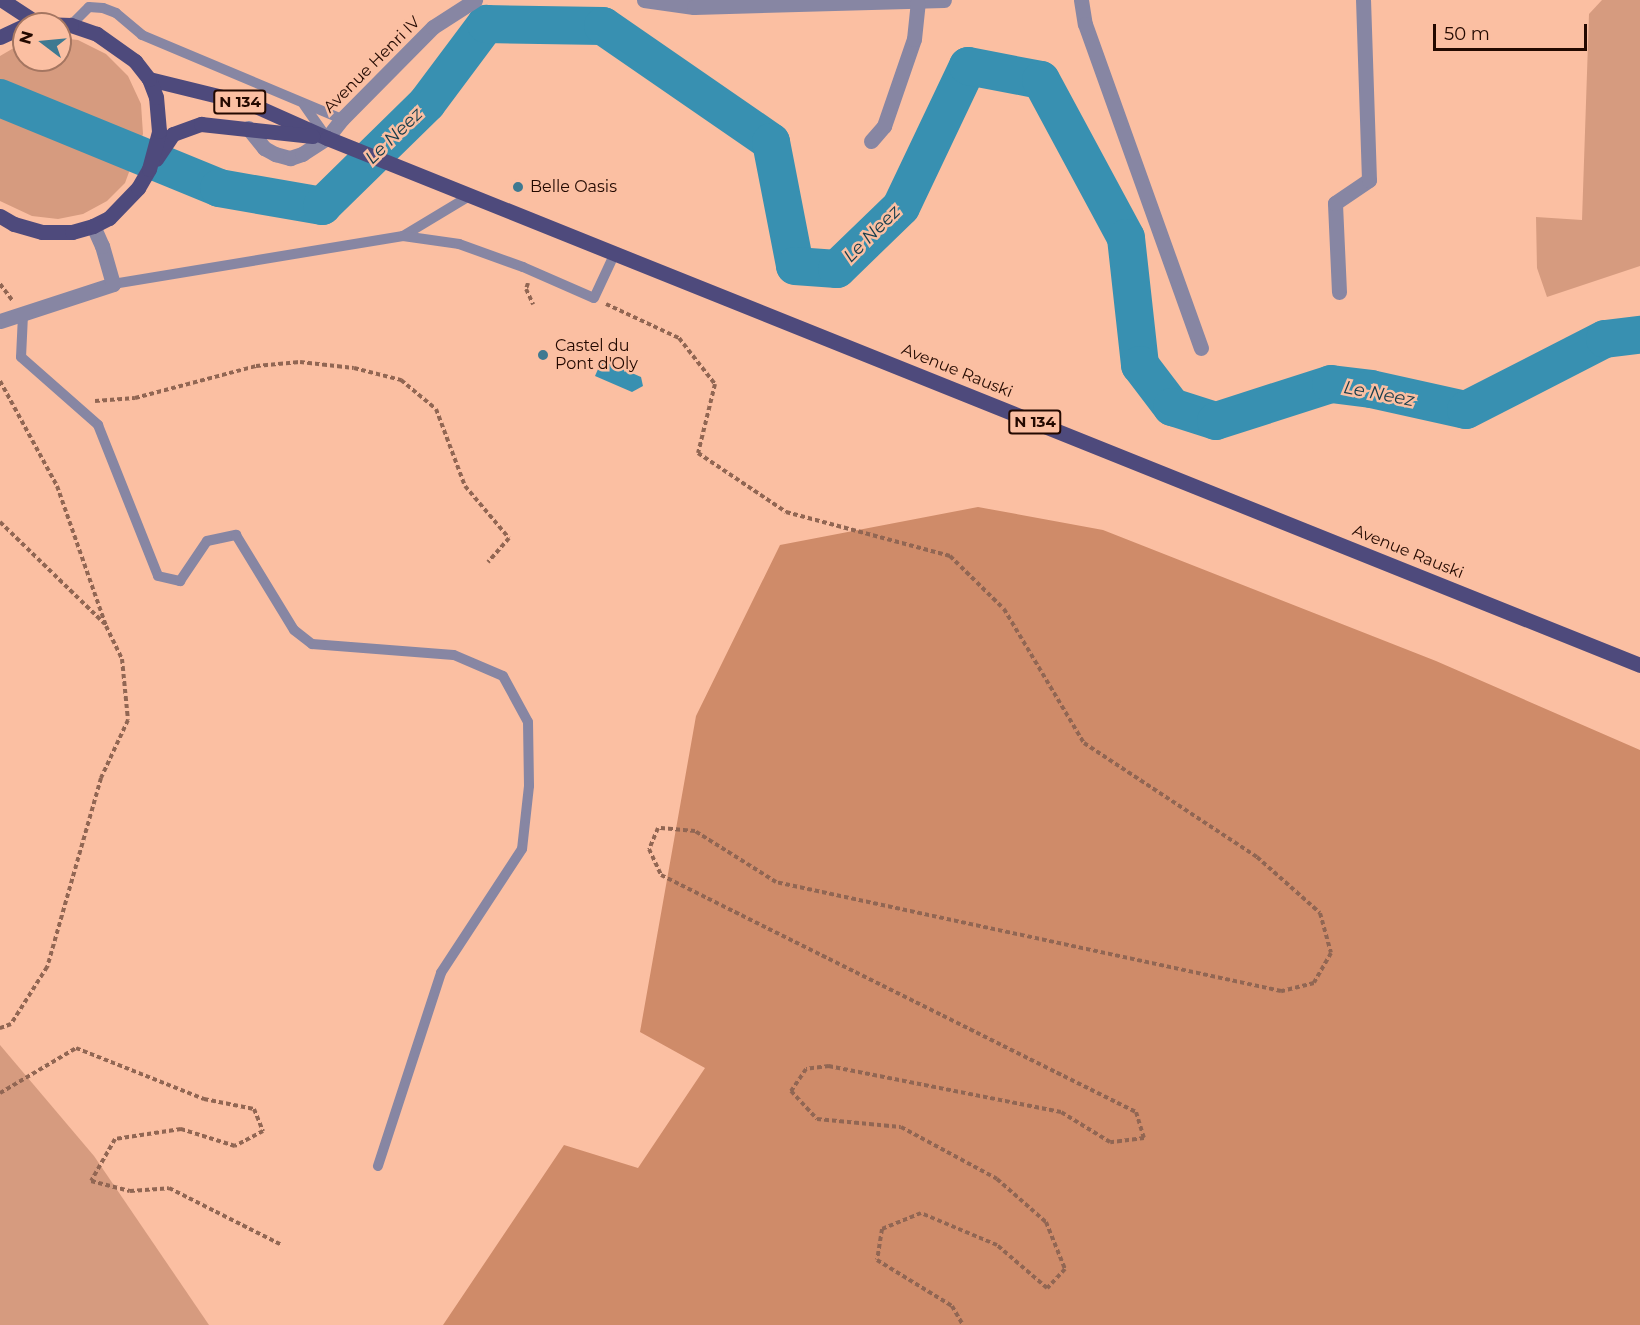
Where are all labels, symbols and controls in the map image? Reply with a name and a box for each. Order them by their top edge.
north arrow [12,12,72,72]
scale bar [1436,12,1590,50]
street label: Avenue Henri IV [320,13,424,117]
text: 50 m [1444,23,1490,45]
text: N [15,29,37,46]
road number: N 134 [213,90,267,114]
water label: Le Neez [361,103,427,169]
place label: Belle Oasis [530,177,617,197]
marker: Belle Oasis [511,180,525,194]
water label: Le Neez [839,201,905,267]
place label: Castel du Pont d'Oly [555,336,638,374]
street label: Avenue Rauski [899,340,1015,402]
marker: Castel du Pont d'Oly [536,348,550,362]
water label: Le Neez [1342,377,1416,411]
road number: N 134 [1008,410,1062,434]
street label: Avenue Rauski [1350,521,1466,583]

